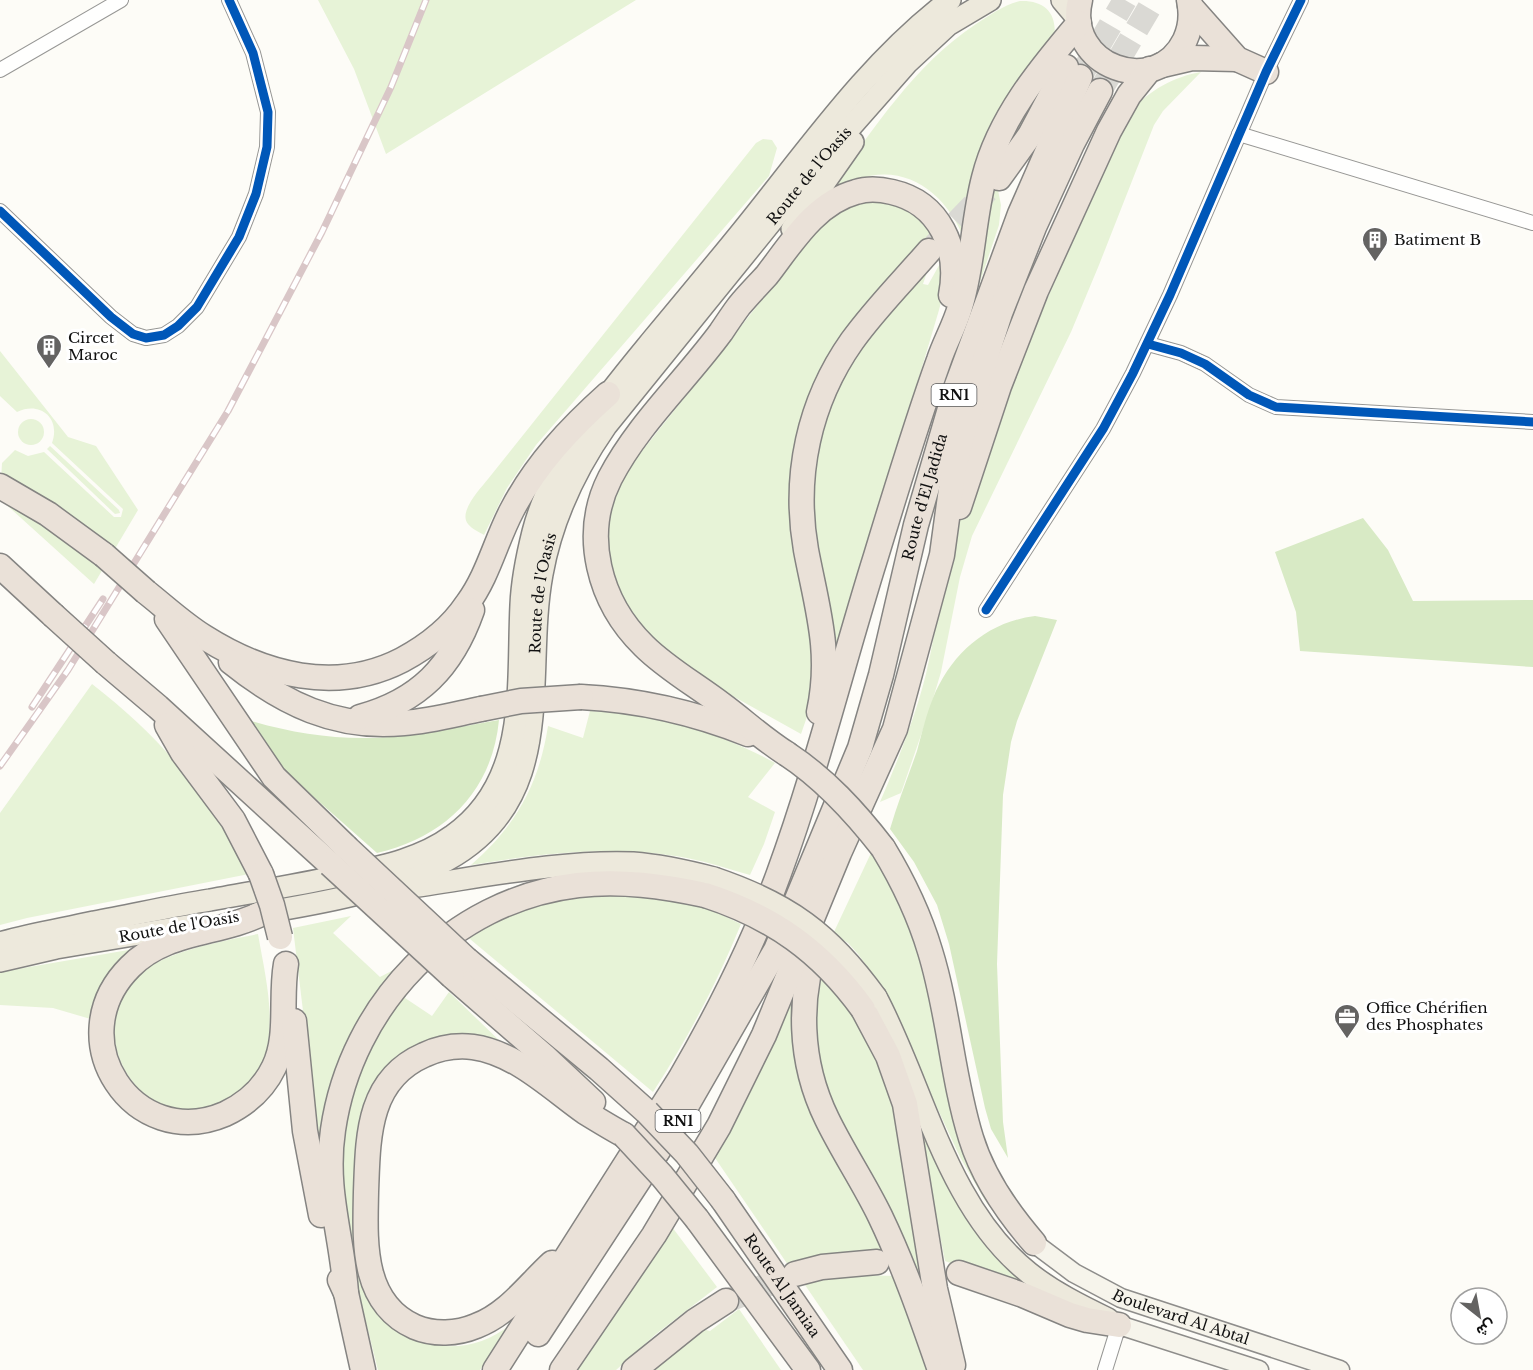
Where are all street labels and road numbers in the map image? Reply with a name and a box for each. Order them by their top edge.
street label: Route de l'Oasis [763,122,856,229]
road number: RN1 [932,384,976,406]
street label: Route d'El Jadida [898,431,951,562]
street label: Route de l'Oasis [525,530,561,654]
street label: Route de l'Oasis [117,907,241,946]
road number: RN1 [656,1110,700,1132]
street label: Route Al Jamiaa [740,1230,825,1342]
street label: Boulevard Al Abtal [1109,1285,1252,1349]

